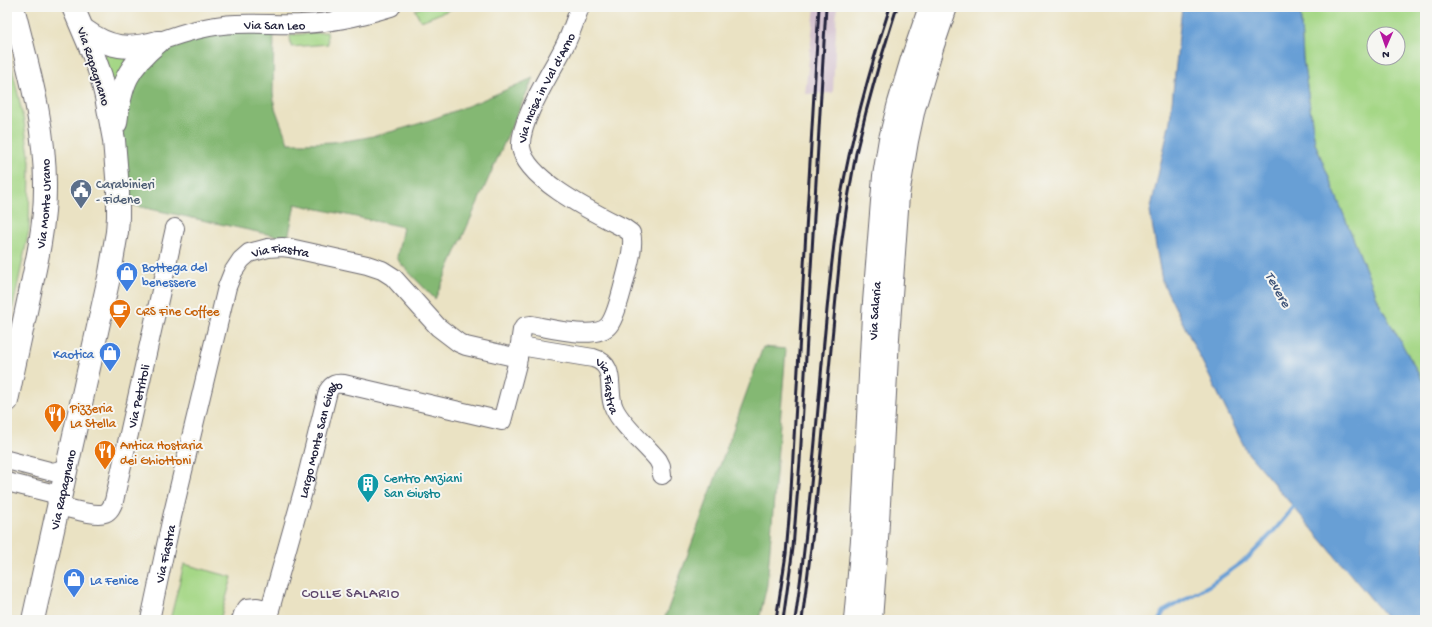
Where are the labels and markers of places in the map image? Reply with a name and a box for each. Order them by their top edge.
public building icon: Carabinieri - Fidene [68,177,94,210]
place label: Carabinieri - Fidene [96,178,155,208]
shop icon: Bottega del benessere [114,260,140,293]
place label: Bottega del benessere [141,261,208,291]
cafe icon: CRS Fine Coffee [107,297,133,330]
place label: CRS Fine Coffee [136,305,220,320]
shop icon: Kaotica [97,340,123,373]
place label: Kaotica [53,348,95,363]
restaurant icon: Pizzeria La Stella [42,401,68,434]
place label: Pizzeria La Stella [69,402,117,432]
restaurant icon: Antica Hostaria dei Ghiottoni [92,438,118,471]
place label: Antica Hostaria dei Ghiottoni [120,439,204,469]
building icon: Centro Anziani San Giusto [355,471,381,504]
place label: Centro Anziani San Giusto [384,472,462,502]
shop icon: La Fenice [61,566,87,599]
place label: La Fenice [90,574,139,589]

